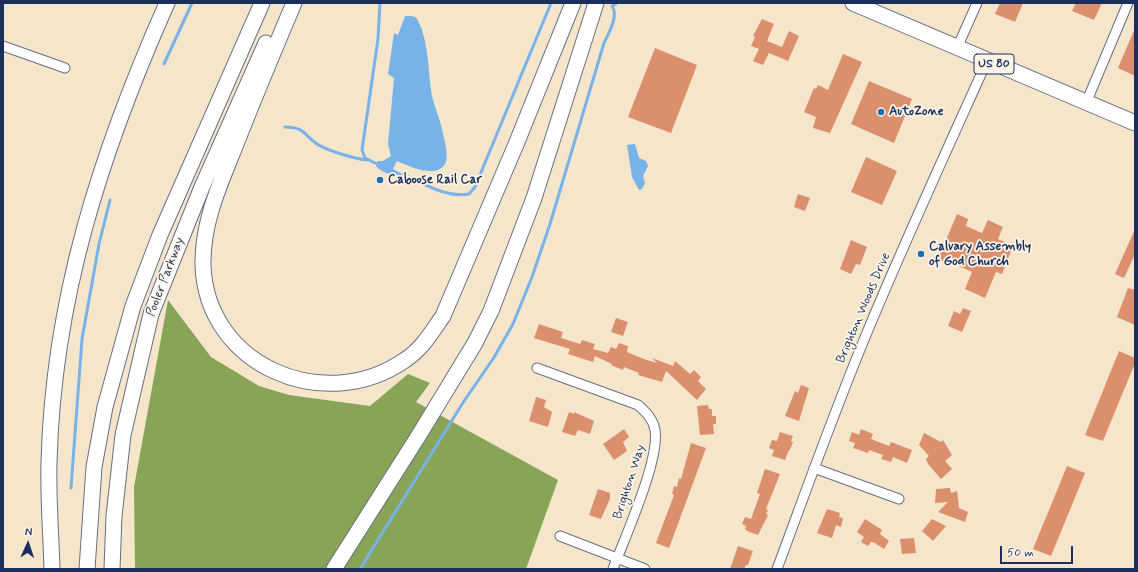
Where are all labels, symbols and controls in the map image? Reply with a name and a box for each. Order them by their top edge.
road number: US 80 [974,54,1014,74]
place label: AutoZone [889,104,944,120]
marker: AutoZone [876,107,886,117]
place label: Caboose Rail Car [388,172,482,188]
marker: Caboose Rail Car [375,175,385,185]
street label: Pooler Parkway [144,235,188,319]
place label: Calvary Assembly of God Church [929,239,1031,270]
marker: Calvary Assembly of God Church [916,249,926,259]
street label: Brighton Woods Drive [834,250,894,366]
street label: Brighton Way [611,443,649,521]
north arrow [8,524,48,564]
text: N [25,525,33,539]
scale bar [1002,538,1075,564]
text: 50 m [1007,545,1034,561]

